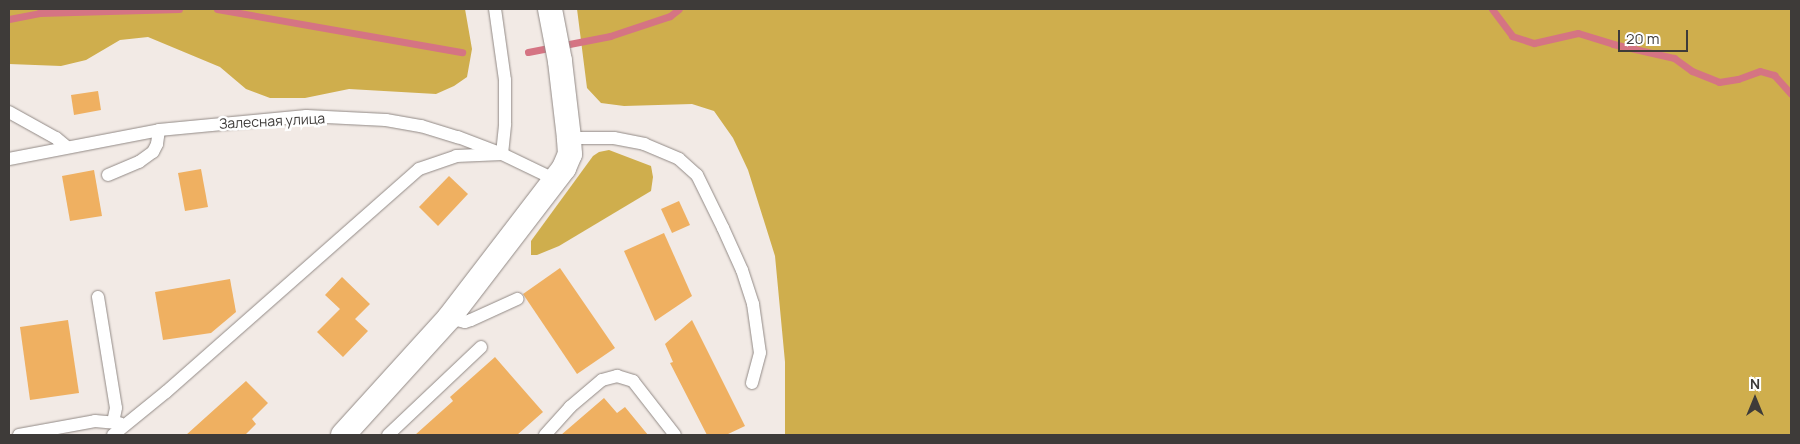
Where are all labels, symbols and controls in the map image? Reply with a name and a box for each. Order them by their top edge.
scale bar [1620,20,1690,52]
text: 20 m [1626,28,1659,49]
street label: Залесная улица [219,110,325,132]
north arrow [1730,374,1780,424]
text: N [1750,374,1760,393]

